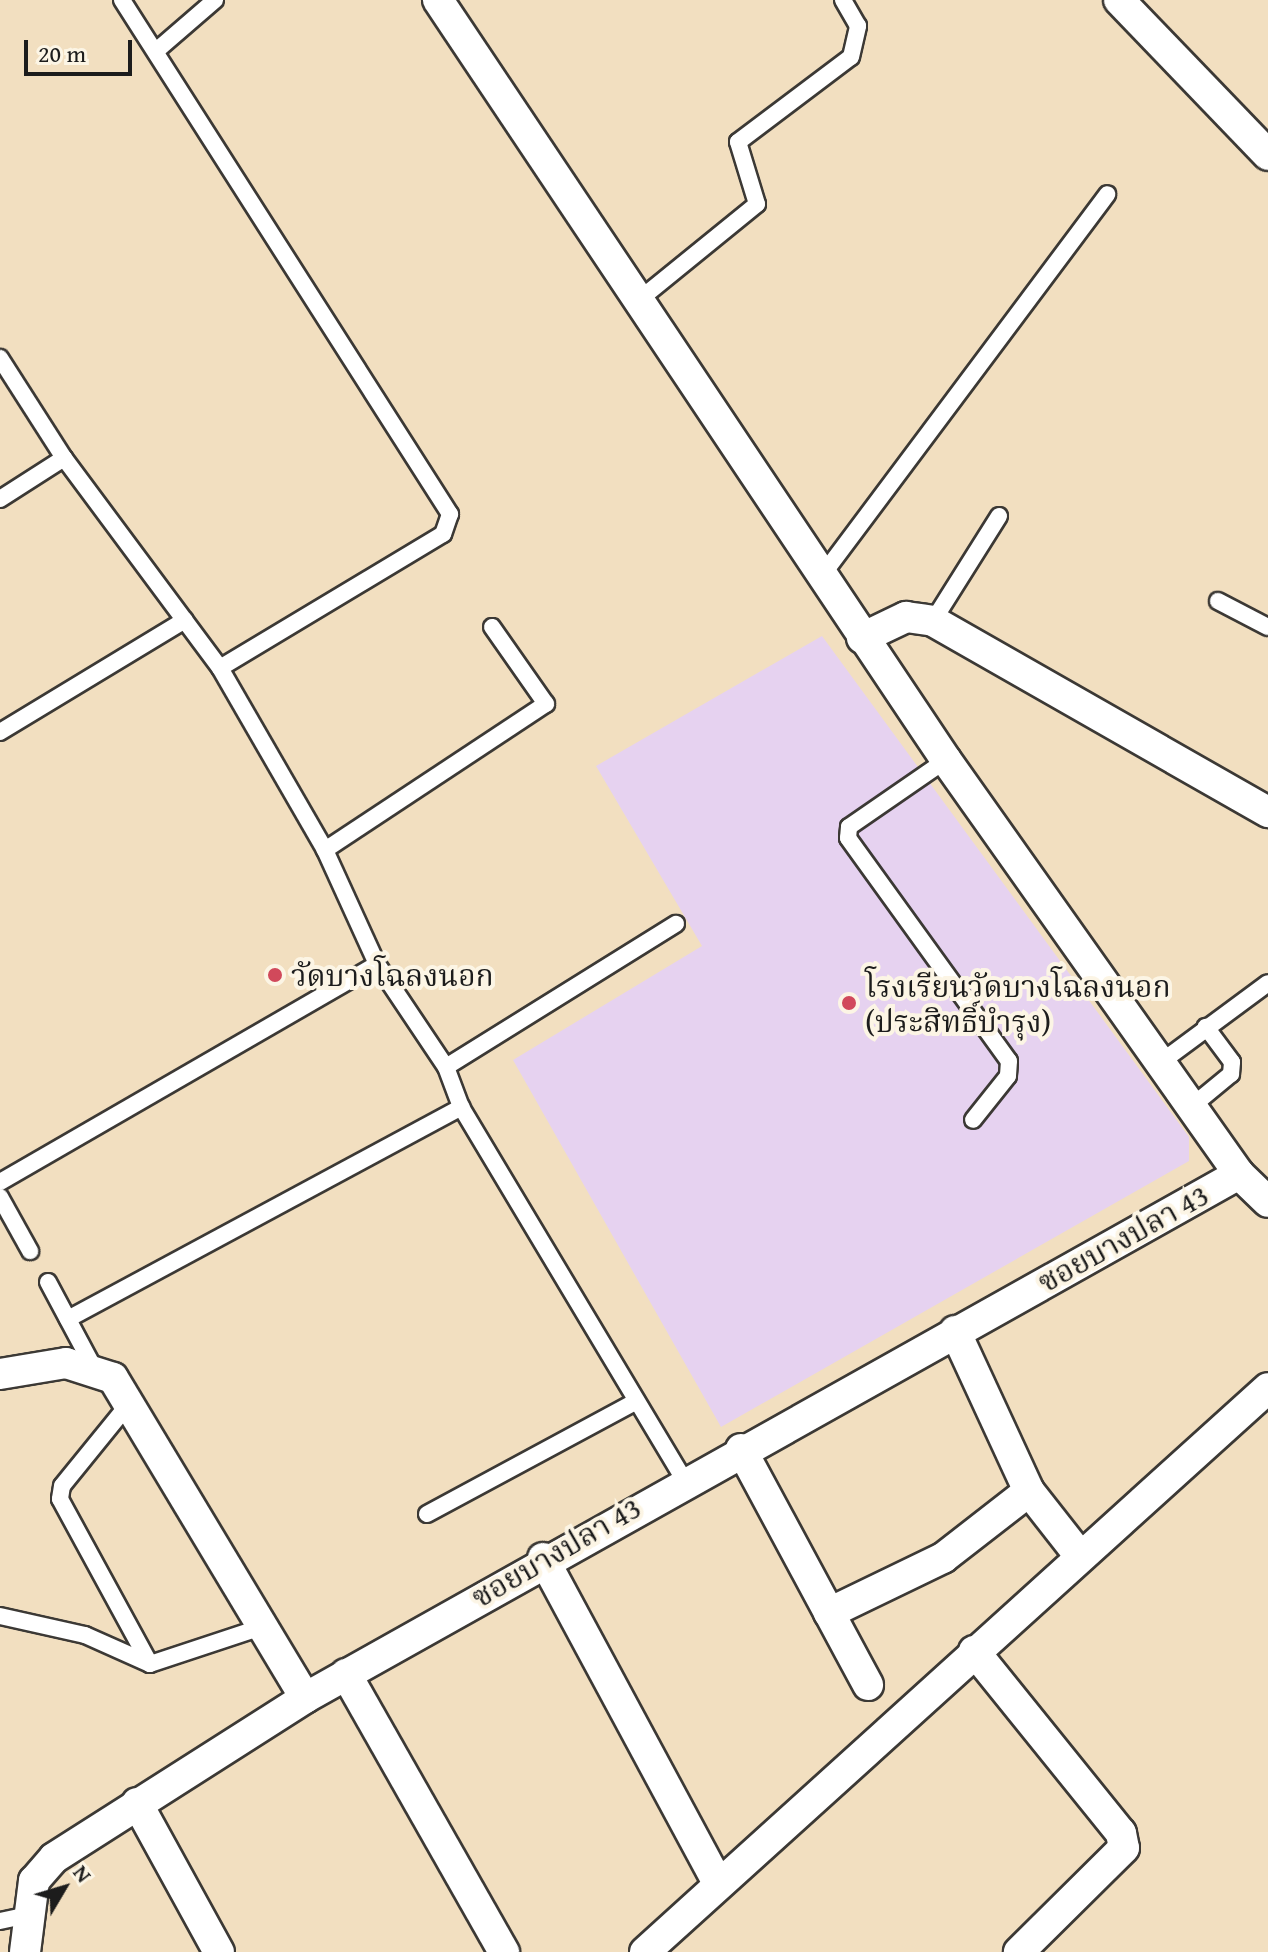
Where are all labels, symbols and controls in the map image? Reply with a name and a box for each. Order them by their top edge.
scale bar [28,24,136,74]
text: 20 m [38,36,86,71]
place label: วัดบางโฉลงนอก [291,957,494,993]
marker: วัดบางโฉลงนอก [266,966,284,984]
place label: โรงเรียนวัดบางโฉลงนอก (ประสิทธิ์บำรุง) [865,968,1171,1038]
marker: โรงเรียนวัดบางโฉลงนอก (ประสิทธิ์บำรุง) [840,994,858,1012]
street label: ซอยบางปลา 43 [1031,1176,1215,1300]
street label: ซอยบางปลา 43 [465,1489,647,1615]
north arrow [24,1848,104,1928]
text: N [66,1858,100,1889]

